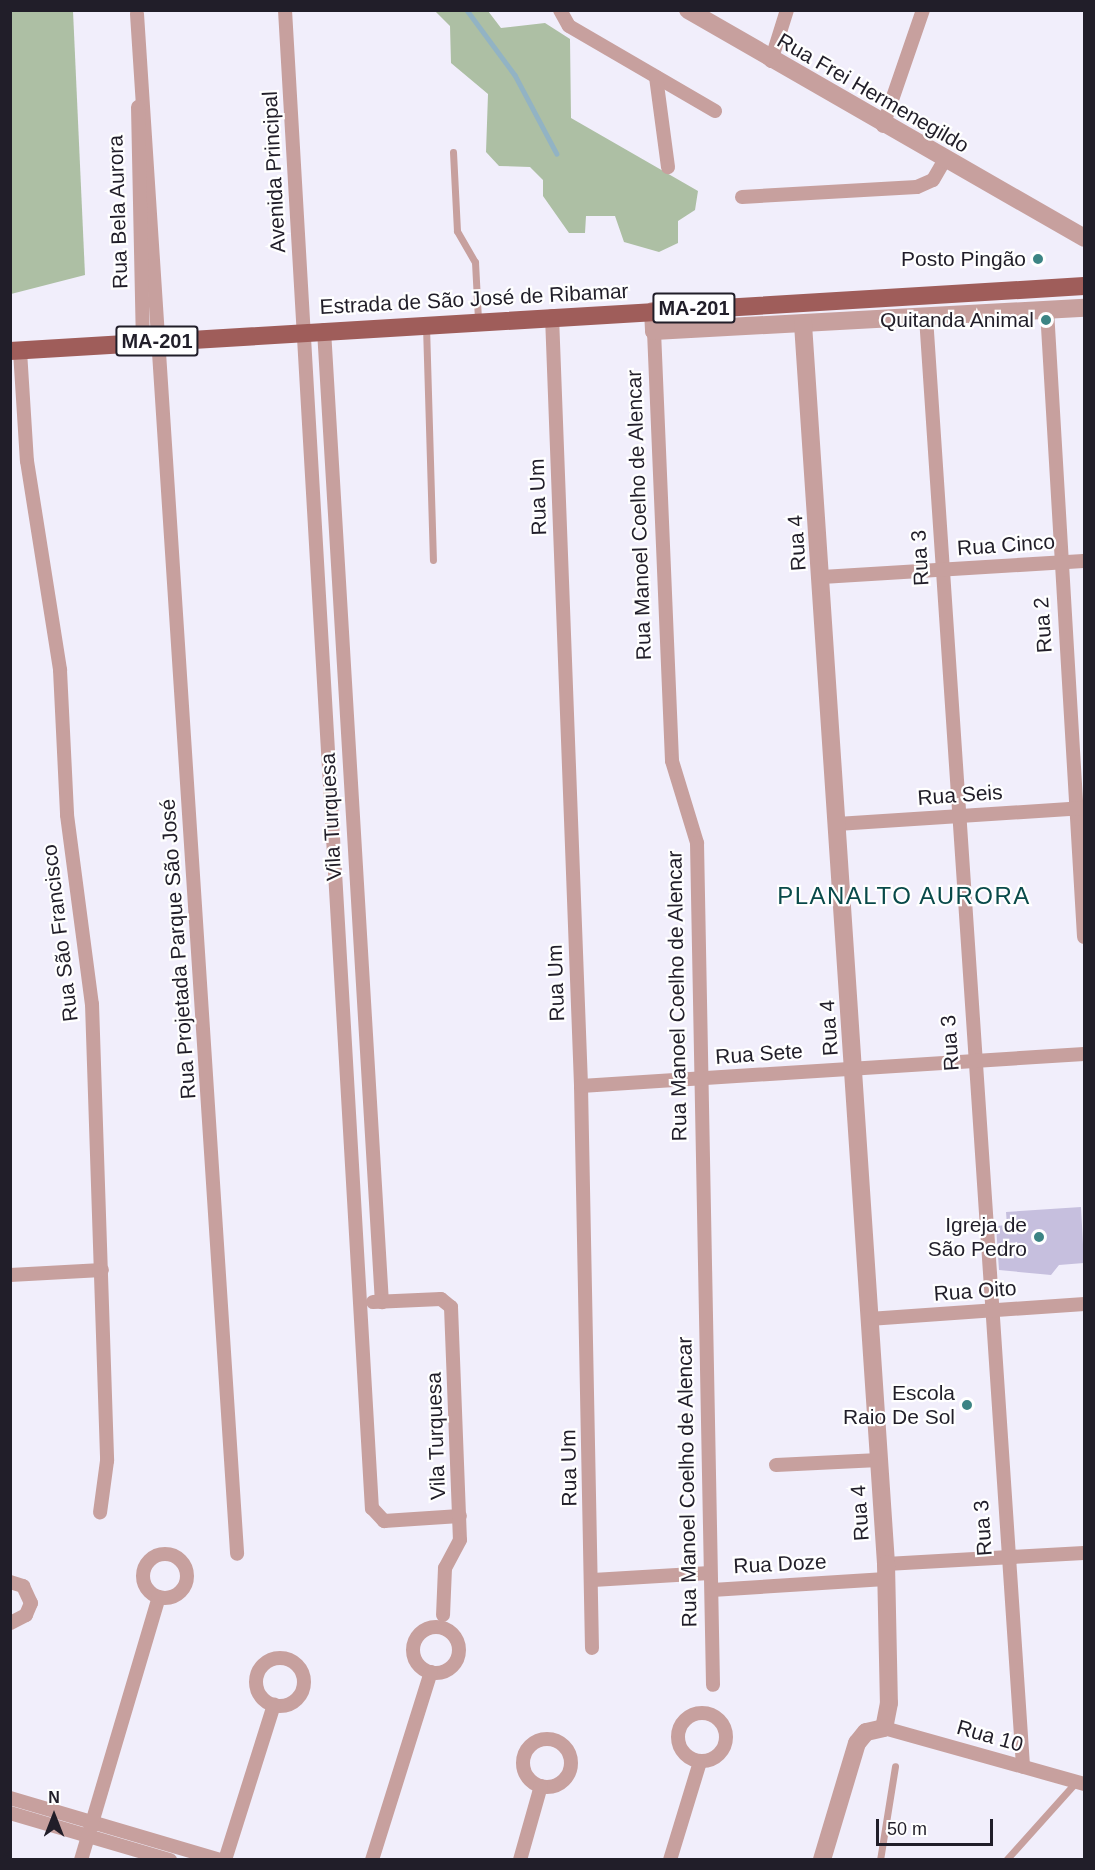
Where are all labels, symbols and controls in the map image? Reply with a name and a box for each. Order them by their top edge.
street label: Rua Frei Hermenegildo [773,28,973,158]
street label: Avenida Principal [257,91,291,253]
street label: Rua Bela Aurora [103,134,133,290]
place label: Posto Pingão [901,246,1026,272]
marker: Posto Pingão [1031,252,1045,266]
street label: Estrada de São José de Ribamar [319,278,629,320]
road number: MA-201 [652,291,736,325]
place label: Quitanda Animal [879,307,1034,333]
marker: Quitanda Animal [1039,313,1053,327]
road number: MA-201 [115,324,199,358]
street label: Rua Manoel Coelho de Alencar [621,369,657,661]
street label: Rua Um [524,458,552,536]
street label: Rua 4 [782,514,812,572]
street label: Rua 3 [906,529,934,587]
street label: Rua Cinco [956,529,1056,561]
street label: Rua 2 [1028,596,1058,654]
street label: Vila Turquesa [315,752,347,882]
street label: Rua Seis [917,779,1003,811]
street label: Rua Projetada Parque São José [155,798,201,1100]
street label: Rua São Francisco [37,843,83,1023]
street label: Rua Manoel Coelho de Alencar [662,850,692,1142]
district label: PLANALTO AURORA [776,882,1032,910]
street label: Rua Um [542,944,570,1022]
street label: Rua 4 [814,999,844,1057]
street label: Rua 3 [935,1014,965,1072]
street label: Rua Sete [714,1038,804,1070]
place label: Igreja de São Pedro [928,1212,1027,1262]
marker: Igreja de São Pedro [1032,1230,1046,1244]
street label: Rua Oito [933,1276,1017,1306]
street label: Rua Manoel Coelho de Alencar [672,1336,702,1628]
street label: Vila Turquesa [421,1371,451,1501]
place label: Escola Raio De Sol [843,1380,955,1430]
marker: Escola Raio De Sol [960,1398,974,1412]
street label: Rua Um [556,1429,582,1507]
street label: Rua 4 [845,1484,875,1542]
street label: Rua 3 [968,1499,998,1557]
street label: Rua Doze [733,1549,827,1579]
street label: Rua 10 [954,1715,1026,1757]
north arrow [24,1786,84,1846]
text: N [48,1789,60,1806]
scale bar [879,1807,996,1845]
text: 50 m [887,1819,927,1839]

